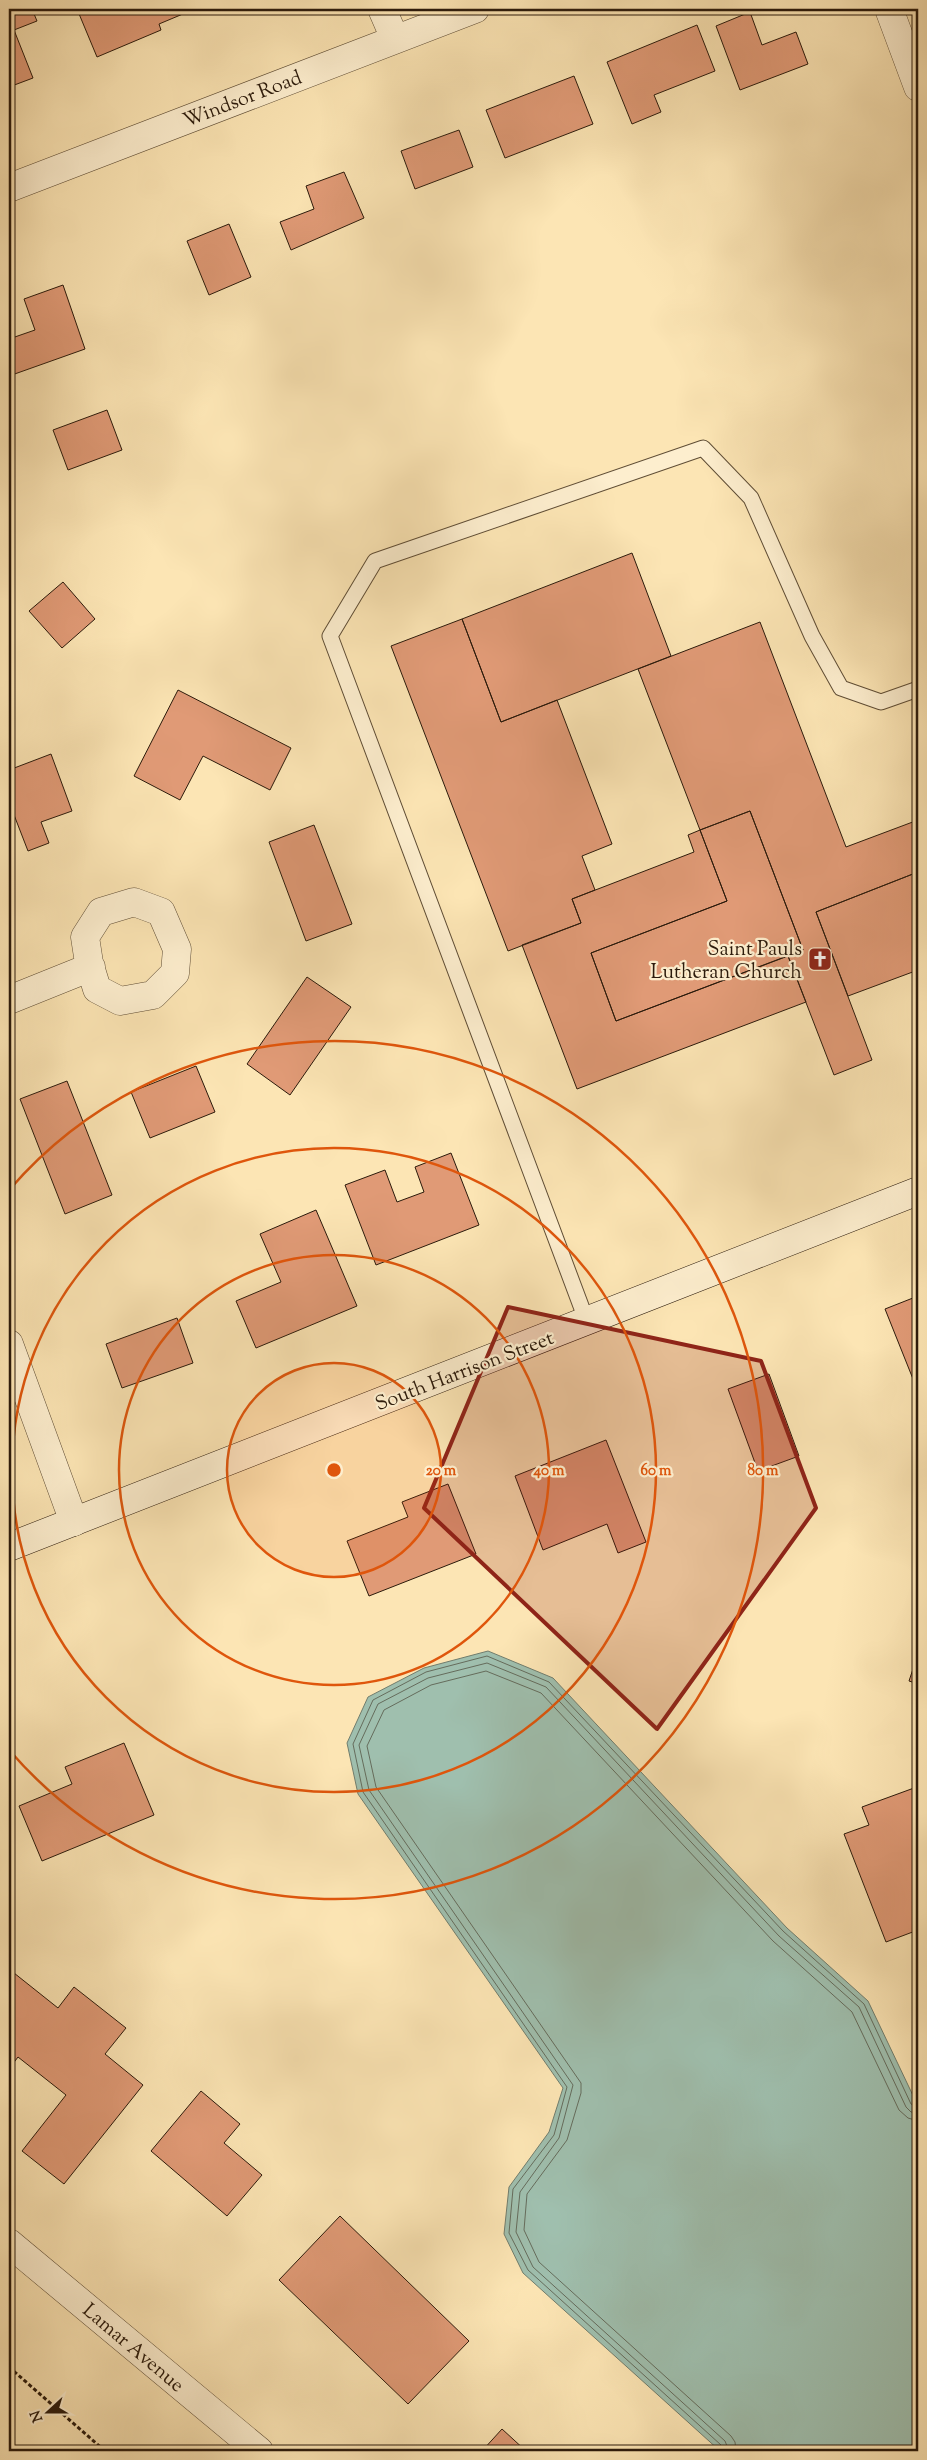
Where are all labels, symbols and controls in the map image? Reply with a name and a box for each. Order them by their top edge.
street label: Windsor Road [179,64,307,136]
place label: Saint Pauls Lutheran Church [651,936,802,988]
church icon: Saint Pauls Lutheran Church [807,946,833,972]
street label: South Harrison Street [371,1325,559,1420]
centre of rings [325,1461,343,1479]
text: 20 m [426,1461,457,1482]
text: 40 m [533,1461,565,1482]
text: 60 m [641,1461,672,1482]
text: 80 m [747,1461,779,1482]
street label: Lamar Avenue [75,2298,190,2400]
north arrow [22,2388,72,2438]
text: N [26,2407,49,2425]

